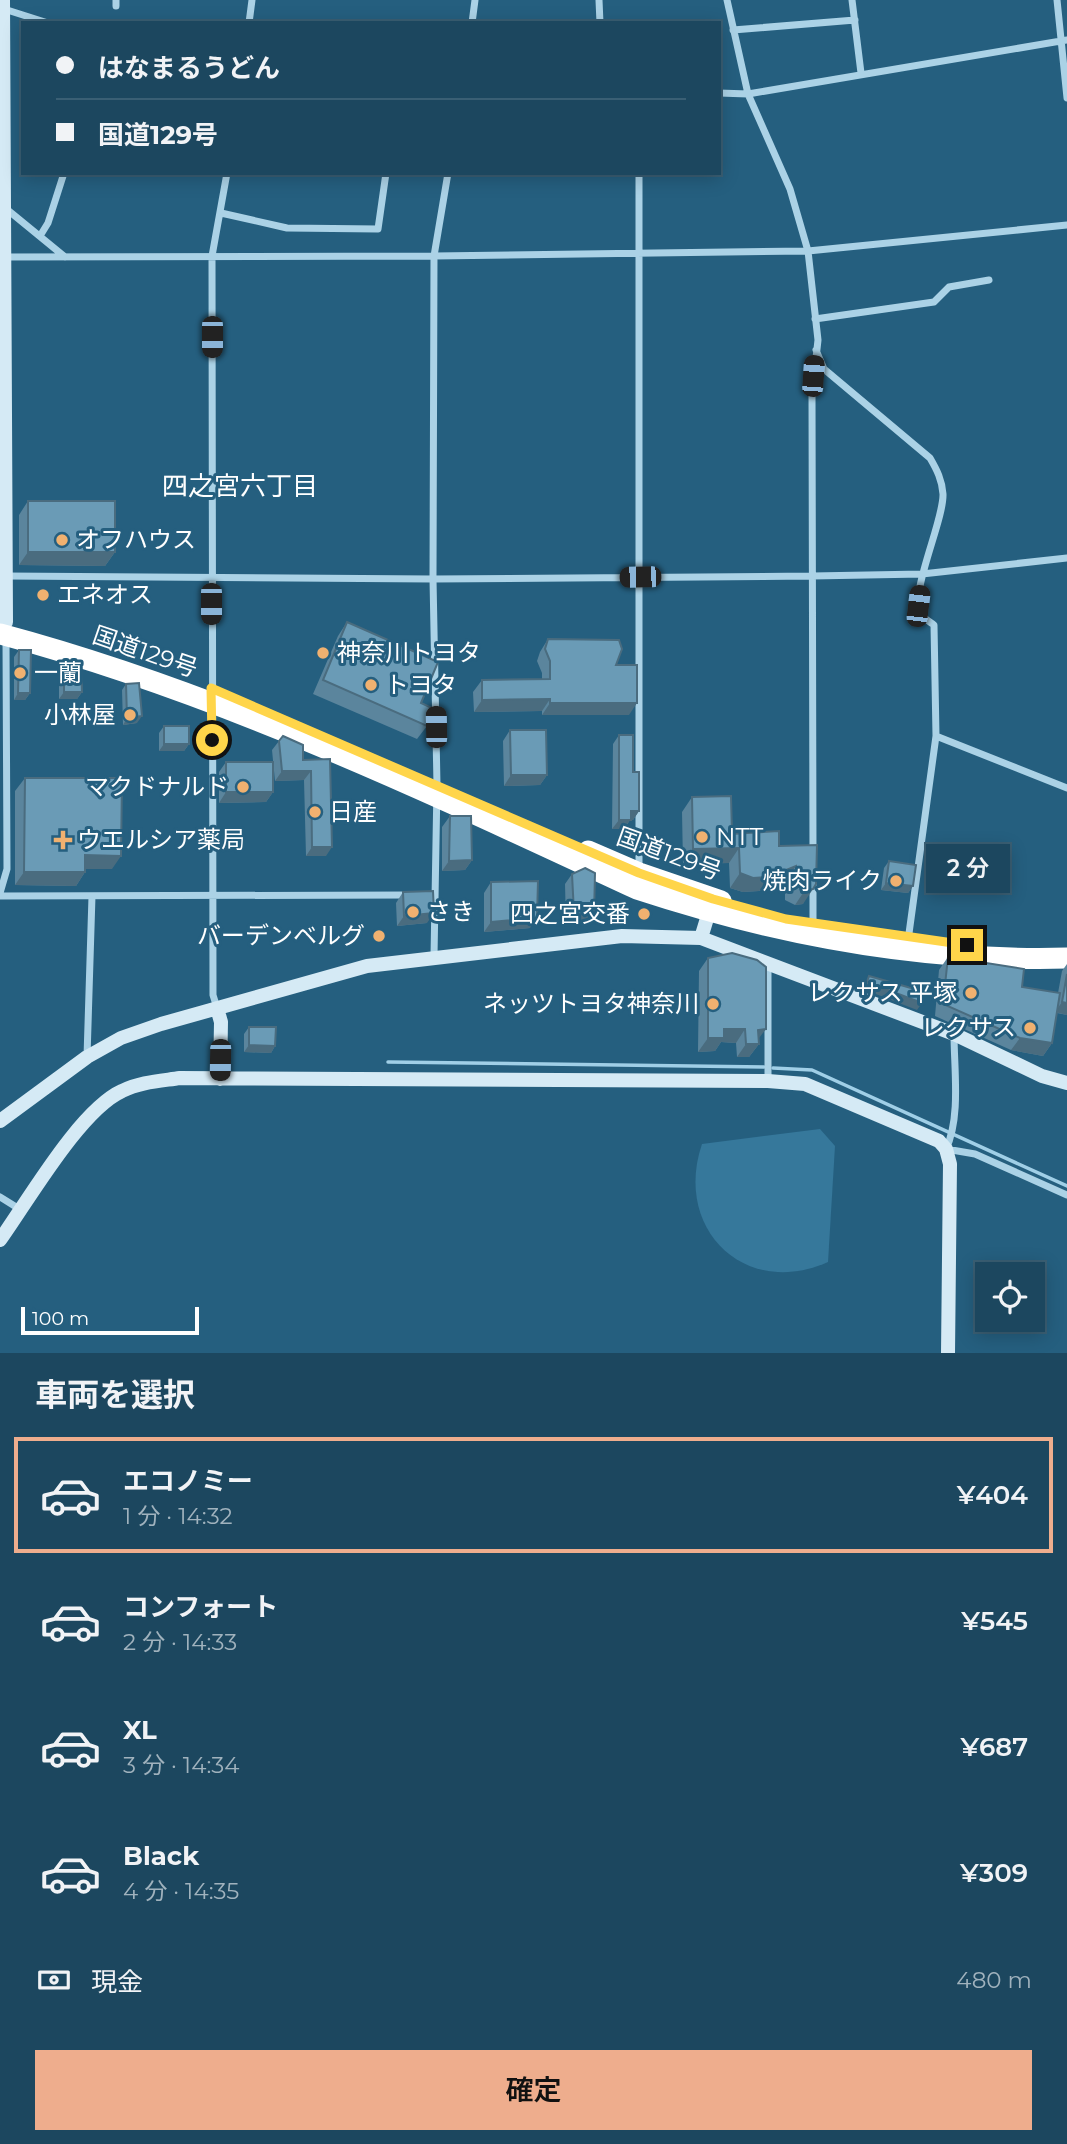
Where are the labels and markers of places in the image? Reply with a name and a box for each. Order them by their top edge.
place label: オフハウス [76,525,196,554]
marker: オフハウス [54,532,70,548]
place label: エネオス [57,580,153,609]
marker: エネオス [35,587,51,603]
place label: 神奈川トヨタ [337,638,481,667]
marker: 神奈川トヨタ [315,645,331,661]
place label: 一蘭 [34,658,82,687]
marker: 一蘭 [12,665,28,681]
place label: トヨタ [385,670,457,699]
marker: トヨタ [363,677,379,693]
place label: 小林屋 [44,700,116,729]
marker: 小林屋 [122,707,138,723]
place label: マクドナルド [85,772,229,801]
marker: マクドナルド [235,779,251,795]
place label: 日産 [329,797,377,826]
marker: 日産 [307,804,323,820]
place label: NTT [716,822,764,851]
place label: ウエルシア薬局 [77,825,245,854]
marker: NTT [694,829,710,845]
marker: ウエルシア薬局 [55,832,71,848]
place label: 焼肉ライク [762,866,882,895]
marker: 焼肉ライク [888,873,904,889]
place label: さき [427,897,475,926]
place label: 四之宮交番 [510,899,630,928]
marker: さき [405,904,421,920]
marker: 四之宮交番 [636,906,652,922]
place label: バーデンベルグ [197,921,365,950]
marker: バーデンベルグ [371,928,387,944]
place label: レクサス 平塚 [807,978,957,1007]
marker: レクサス 平塚 [963,985,979,1001]
place label: ネッツトヨタ神奈川 [483,989,699,1018]
marker: ネッツトヨタ神奈川 [705,996,721,1012]
place label: レクサス [920,1013,1016,1042]
marker: レクサス [1022,1020,1038,1036]

